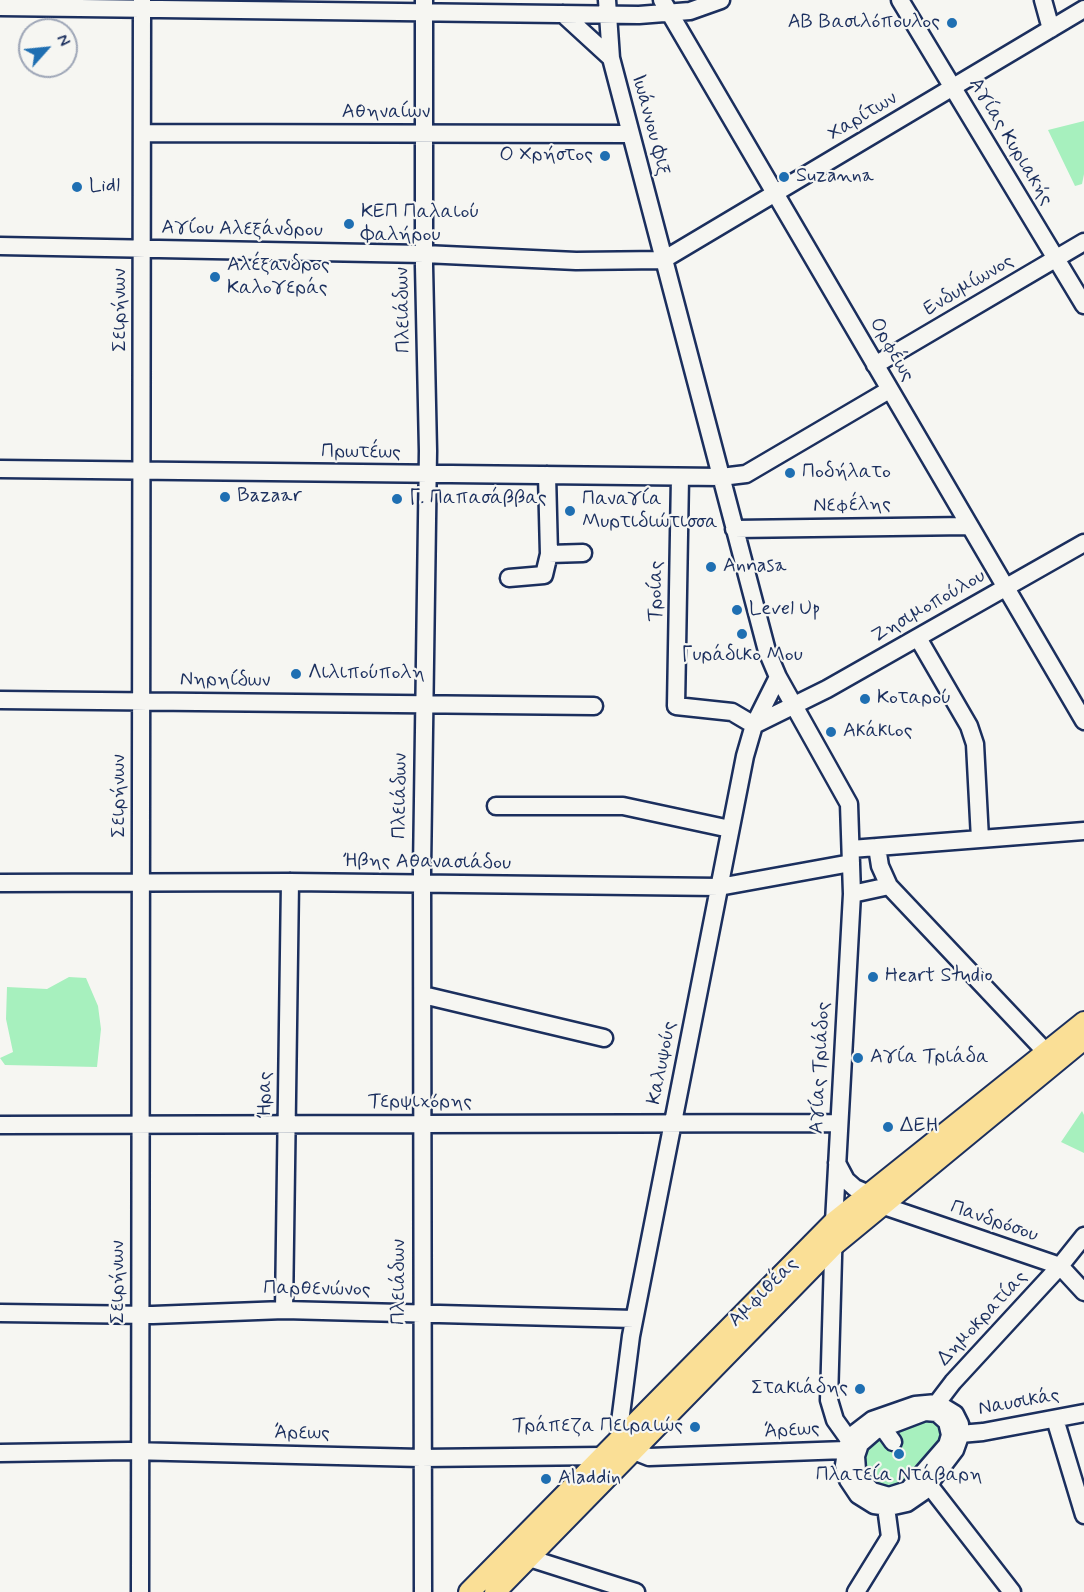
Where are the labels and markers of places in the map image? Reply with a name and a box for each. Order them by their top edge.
place label: ΑΒ Βασιλόπουλος [788,11,940,35]
marker: ΑΒ Βασιλόπουλος [945,16,959,30]
place label: Ο Χρήστος [499,144,593,168]
marker: Ο Χρήστος [598,149,612,163]
place label: Suzanna [796,165,874,189]
marker: Suzanna [777,170,791,184]
place label: Lidl [89,175,120,199]
marker: Lidl [70,180,84,194]
place label: ΚΕΠ Παλαιού Φαλήρου [361,201,479,248]
marker: ΚΕΠ Παλαιού Φαλήρου [342,217,356,231]
place label: Αλέξανδρος Καλογεράς [227,254,330,301]
marker: Αλέξανδρος Καλογεράς [208,270,222,284]
place label: Ποδήλατο [802,461,891,485]
marker: Ποδήλατο [783,466,797,480]
place label: Bazaar [237,485,302,509]
place label: Γ. Παπασάββας [409,487,547,511]
place label: Παναγία Μυρτιδιώτισσα [582,488,718,535]
marker: Bazaar [218,490,232,504]
marker: Γ. Παπασάββας [390,492,404,506]
marker: Παναγία Μυρτιδιώτισσα [563,504,577,518]
place label: Annasa [723,555,786,579]
marker: Annasa [704,560,718,574]
place label: Level Up [749,598,820,622]
marker: Level Up [730,603,744,617]
marker: Γυράδικο Μου [735,627,749,641]
place label: Γυράδικο Μου [681,644,803,668]
place label: Λιλιπούπολη [308,662,425,686]
marker: Λιλιπούπολη [289,667,303,681]
place label: Κοταρού [877,687,951,711]
marker: Κοταρού [858,692,872,706]
place label: Ακάκιος [843,720,912,744]
marker: Ακάκιος [824,725,838,739]
place label: Heart Studio [885,965,993,989]
marker: Heart Studio [866,970,880,984]
place label: Αγία Τριάδα [870,1046,989,1070]
marker: Αγία Τριάδα [851,1051,865,1065]
place label: ΔΕΗ [900,1115,939,1139]
marker: ΔΕΗ [881,1120,895,1134]
place label: Στακιάδης [751,1377,848,1401]
marker: Στακιάδης [853,1382,867,1396]
place label: Τράπεζα Πειραιώς [513,1415,683,1439]
marker: Τράπεζα Πειραιώς [688,1420,702,1434]
marker: Πλατεία Ντάβαρη [892,1447,906,1461]
place label: Πλατεία Ντάβαρη [816,1464,982,1488]
place label: Aladdin [558,1467,621,1491]
marker: Aladdin [539,1472,553,1486]

